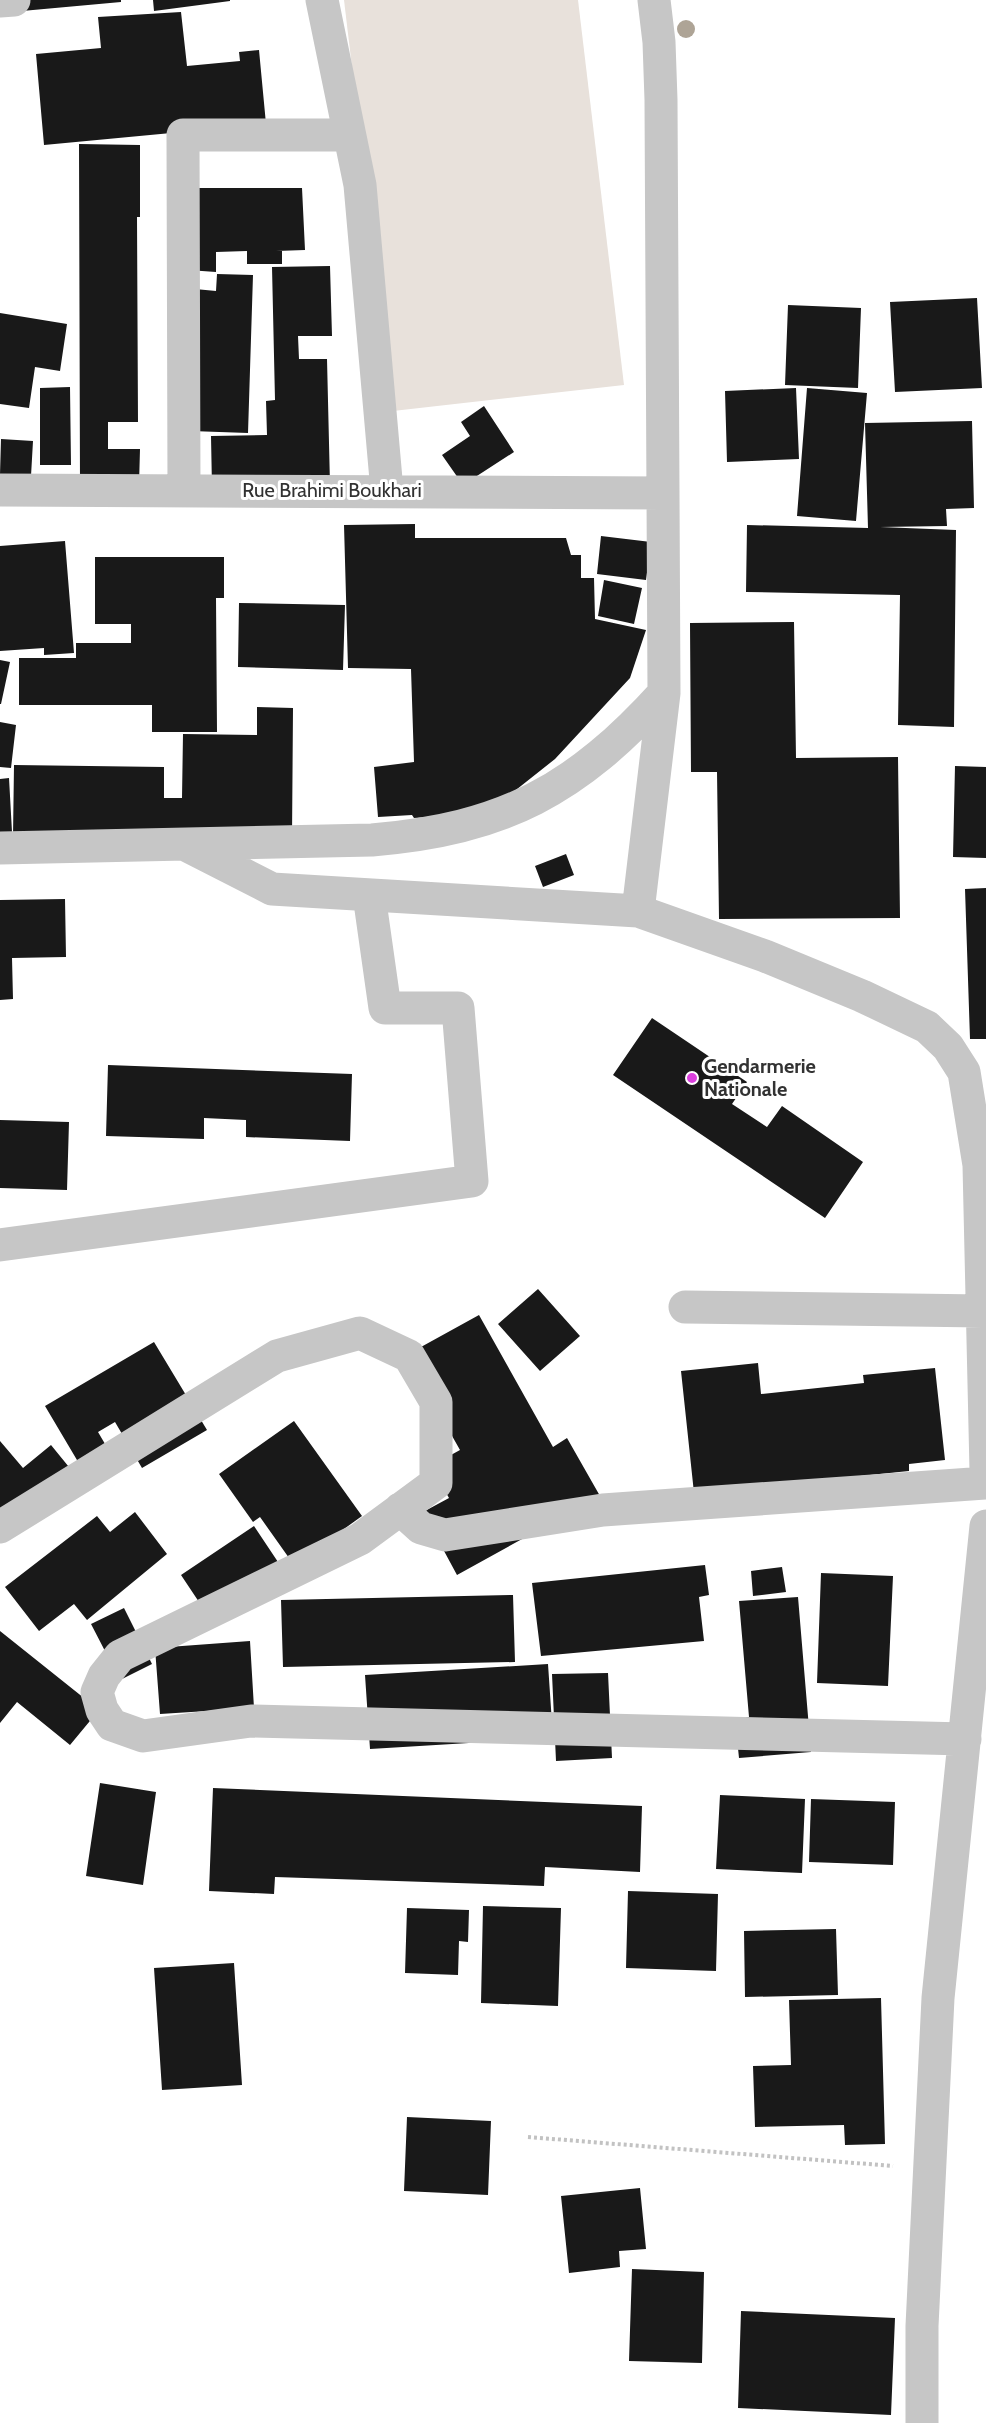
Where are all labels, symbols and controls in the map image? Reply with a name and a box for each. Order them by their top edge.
street label: Rue Brahimi Boukhari [242,478,422,502]
place label: Gendarmerie Nationale [704,1054,816,1101]
marker: Gendarmerie Nationale [685,1071,699,1085]

